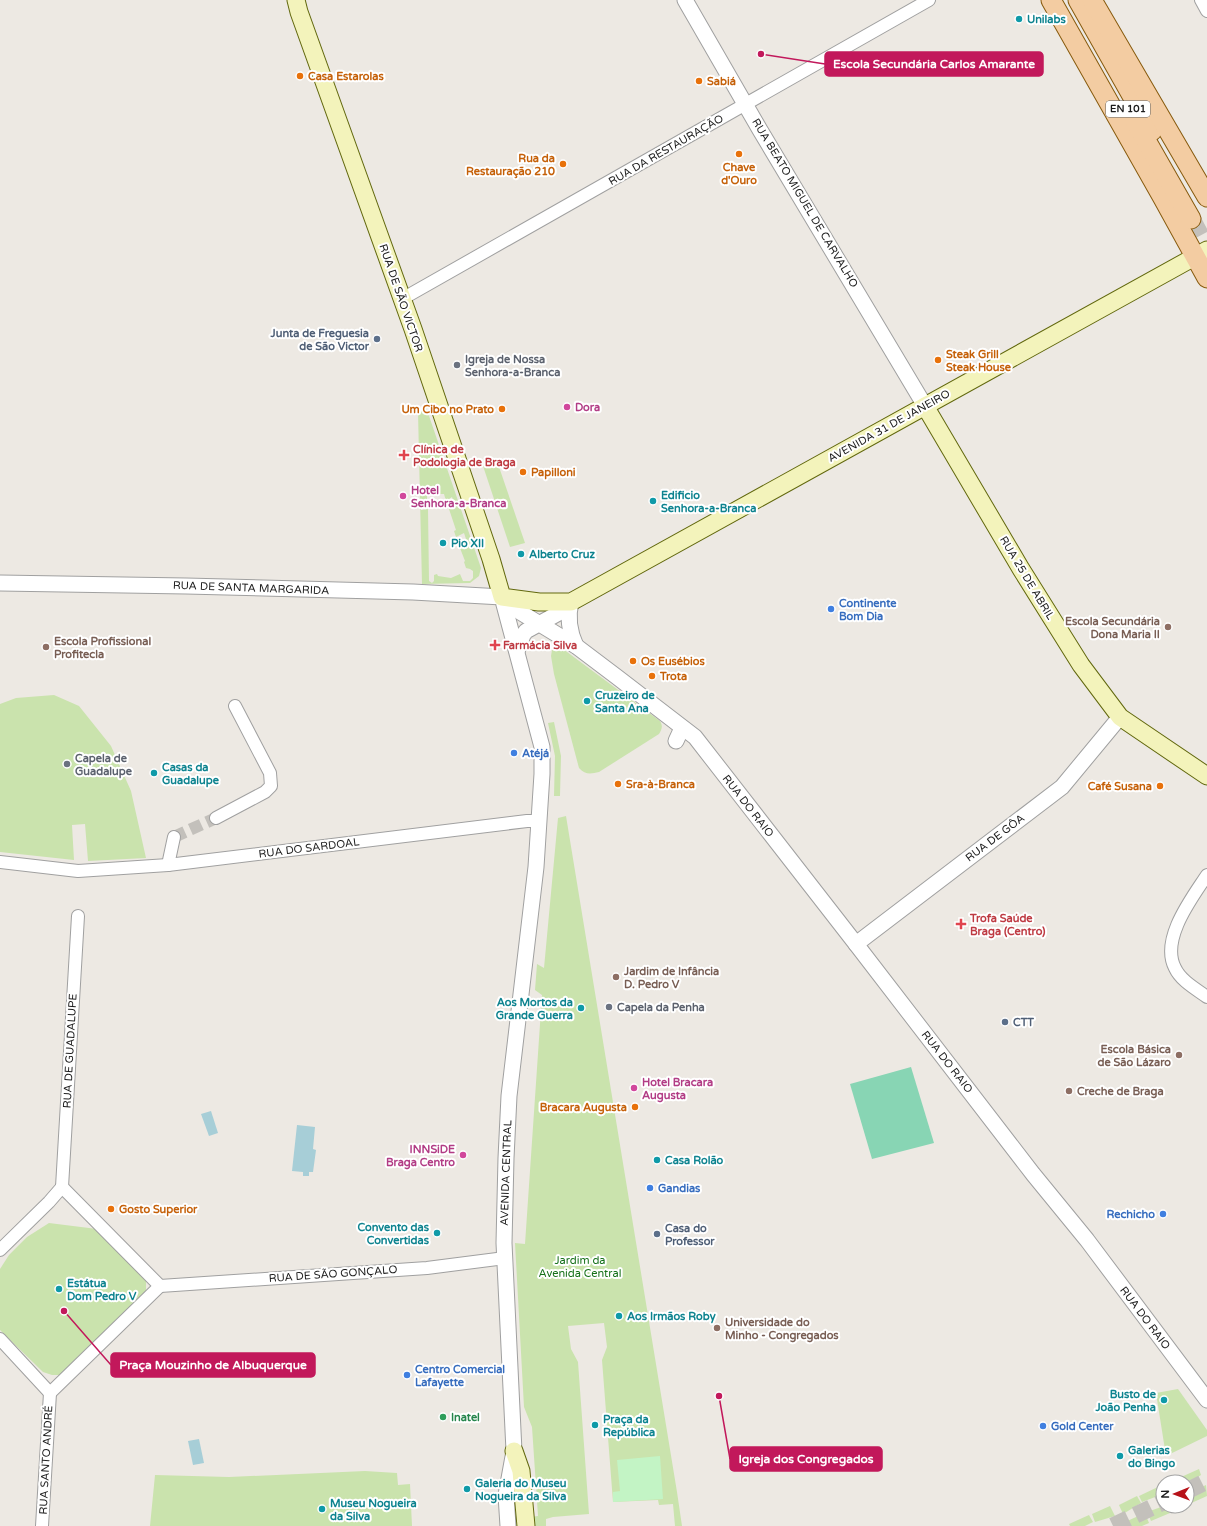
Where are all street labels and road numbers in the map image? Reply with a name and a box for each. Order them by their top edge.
road number: EN 101 [1106,101,1150,117]
street label: RUA DA RESTAURAÇÃO [606,112,726,188]
street label: RUA BEATO MIGUEL DE CARVALHO [749,116,861,290]
street label: RUA DE SÃO VICTOR [376,242,426,354]
street label: AVENIDA 31 DE JANEIRO [826,387,952,465]
street label: RUA 25 DE ABRIL [997,534,1057,623]
street label: RUA DE SANTA MARGARIDA [173,579,329,597]
street label: RUA DO RAIO [720,772,776,840]
street label: RUA DE GÔA [963,812,1027,864]
street label: RUA DO SARDOAL [258,835,361,861]
street label: RUA DE GUADALUPE [60,993,80,1109]
street label: RUA DO RAIO [919,1028,975,1096]
street label: AVENIDA CENTRAL [498,1119,514,1226]
street label: RUA DE SÃO GONÇALO [268,1263,398,1285]
street label: RUA DO RAIO [1117,1284,1173,1352]
street label: RUA SANTO ANDRÉ [36,1405,55,1515]

